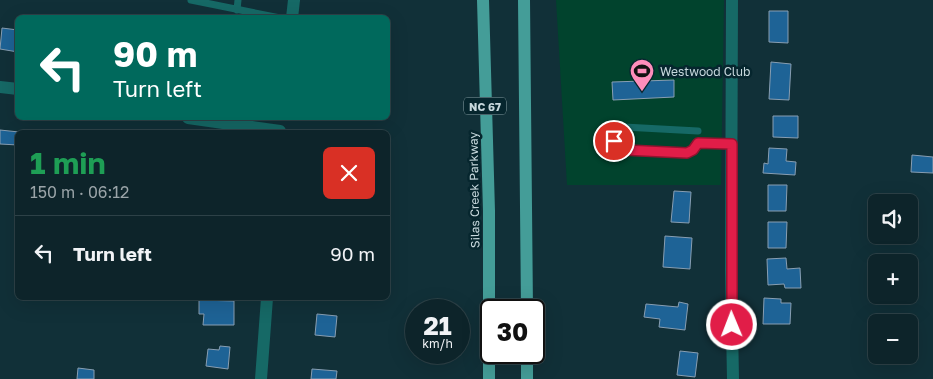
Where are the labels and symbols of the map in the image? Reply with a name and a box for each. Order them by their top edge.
sports icon: Westwood Club [629,58,655,92]
place label: Westwood Club [660,64,750,79]
road number: NC 67 [464,98,506,114]
pin [593,120,635,162]
street label: Silas Creek Parkway [465,132,483,248]
position arrow [705,298,757,350]
speed limit sign: 30 [480,299,545,364]

